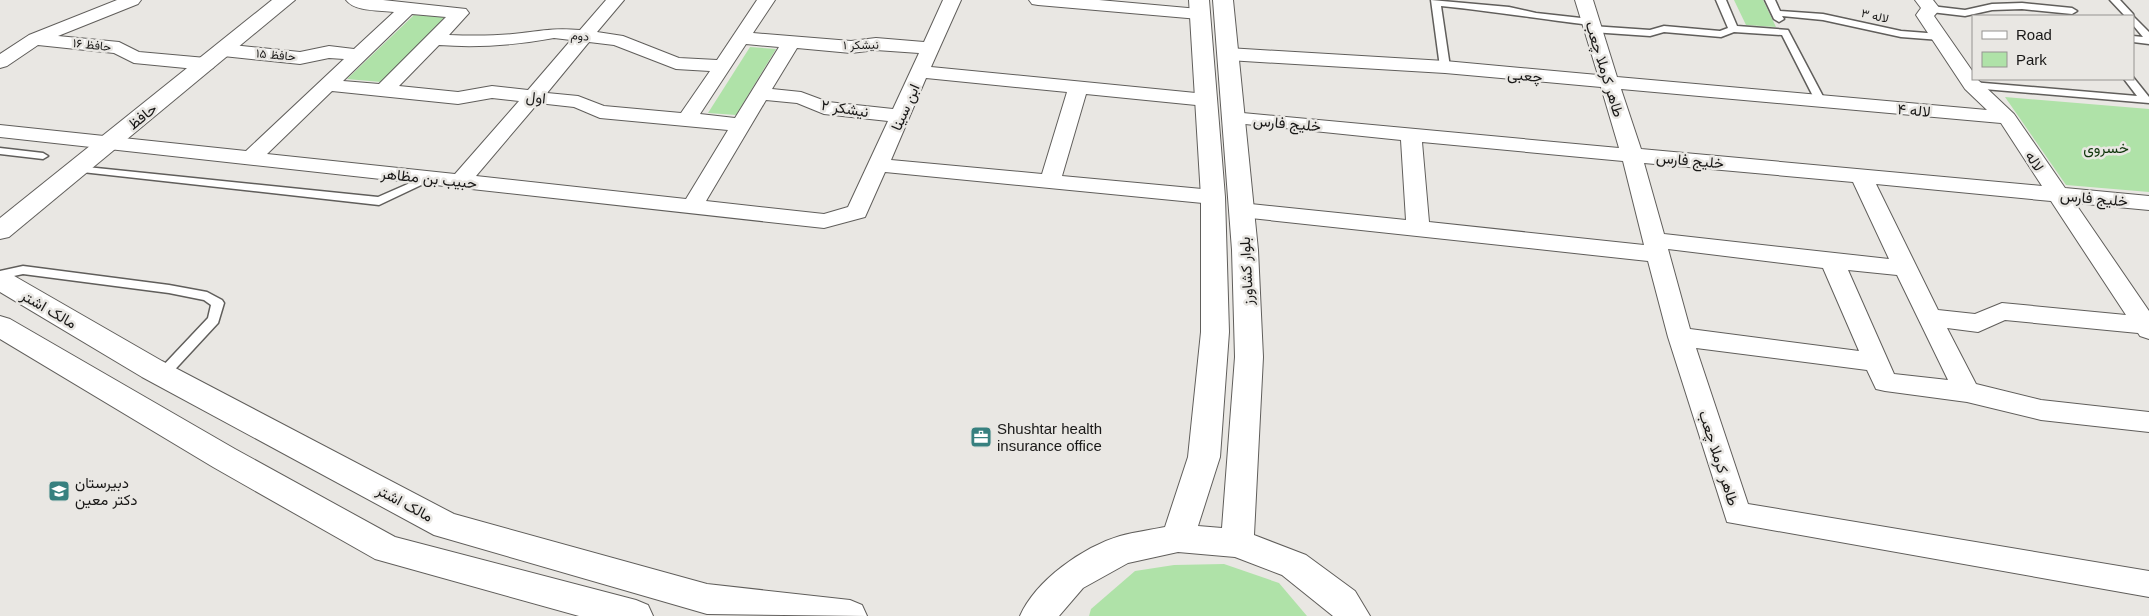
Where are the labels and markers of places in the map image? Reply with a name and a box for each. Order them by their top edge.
place label: Shushtar health insurance office [997,420,1102,454]
office icon: Shushtar health insurance office [969,425,993,449]
place label: دبیرستان دکتر معین [75,474,137,510]
school or university icon: دبیرستان دکتر معین [47,479,71,503]

